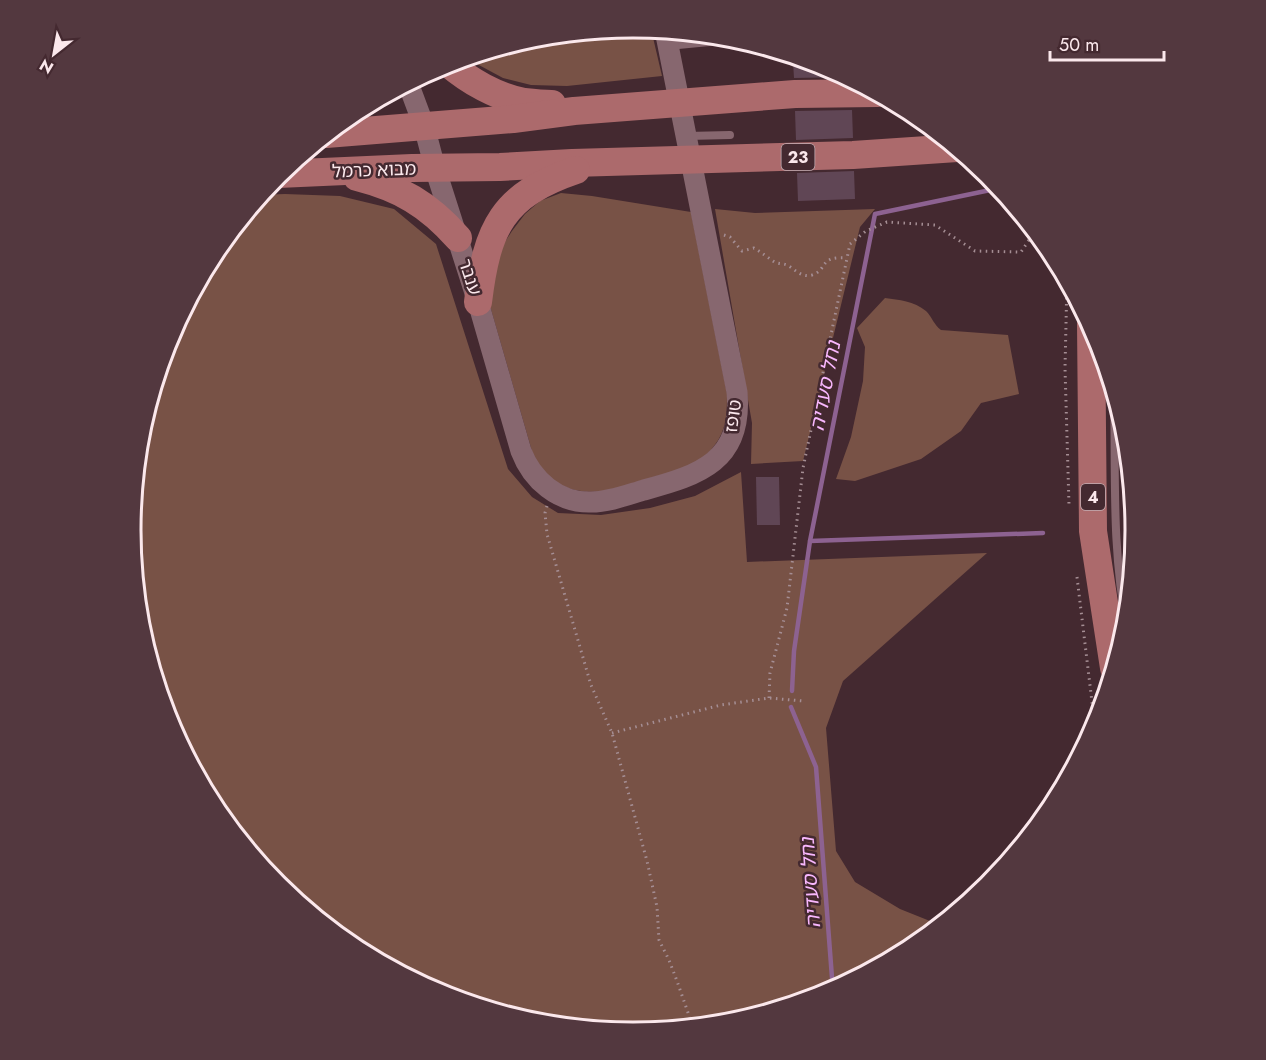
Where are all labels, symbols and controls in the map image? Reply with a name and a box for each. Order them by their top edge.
north arrow [24,24,84,84]
scale bar [1050,24,1164,62]
text: 50 m [1059,32,1099,58]
text: N [35,53,58,80]
road number: 23 [782,144,814,170]
street label: מבוא כרמל [331,156,417,184]
street label: ענבר [452,255,488,299]
water label: נחל סעדיה [803,337,849,433]
street label: טופז [718,398,748,434]
road number: 4 [1081,484,1105,510]
water label: נחל סעדיה [793,835,828,929]

